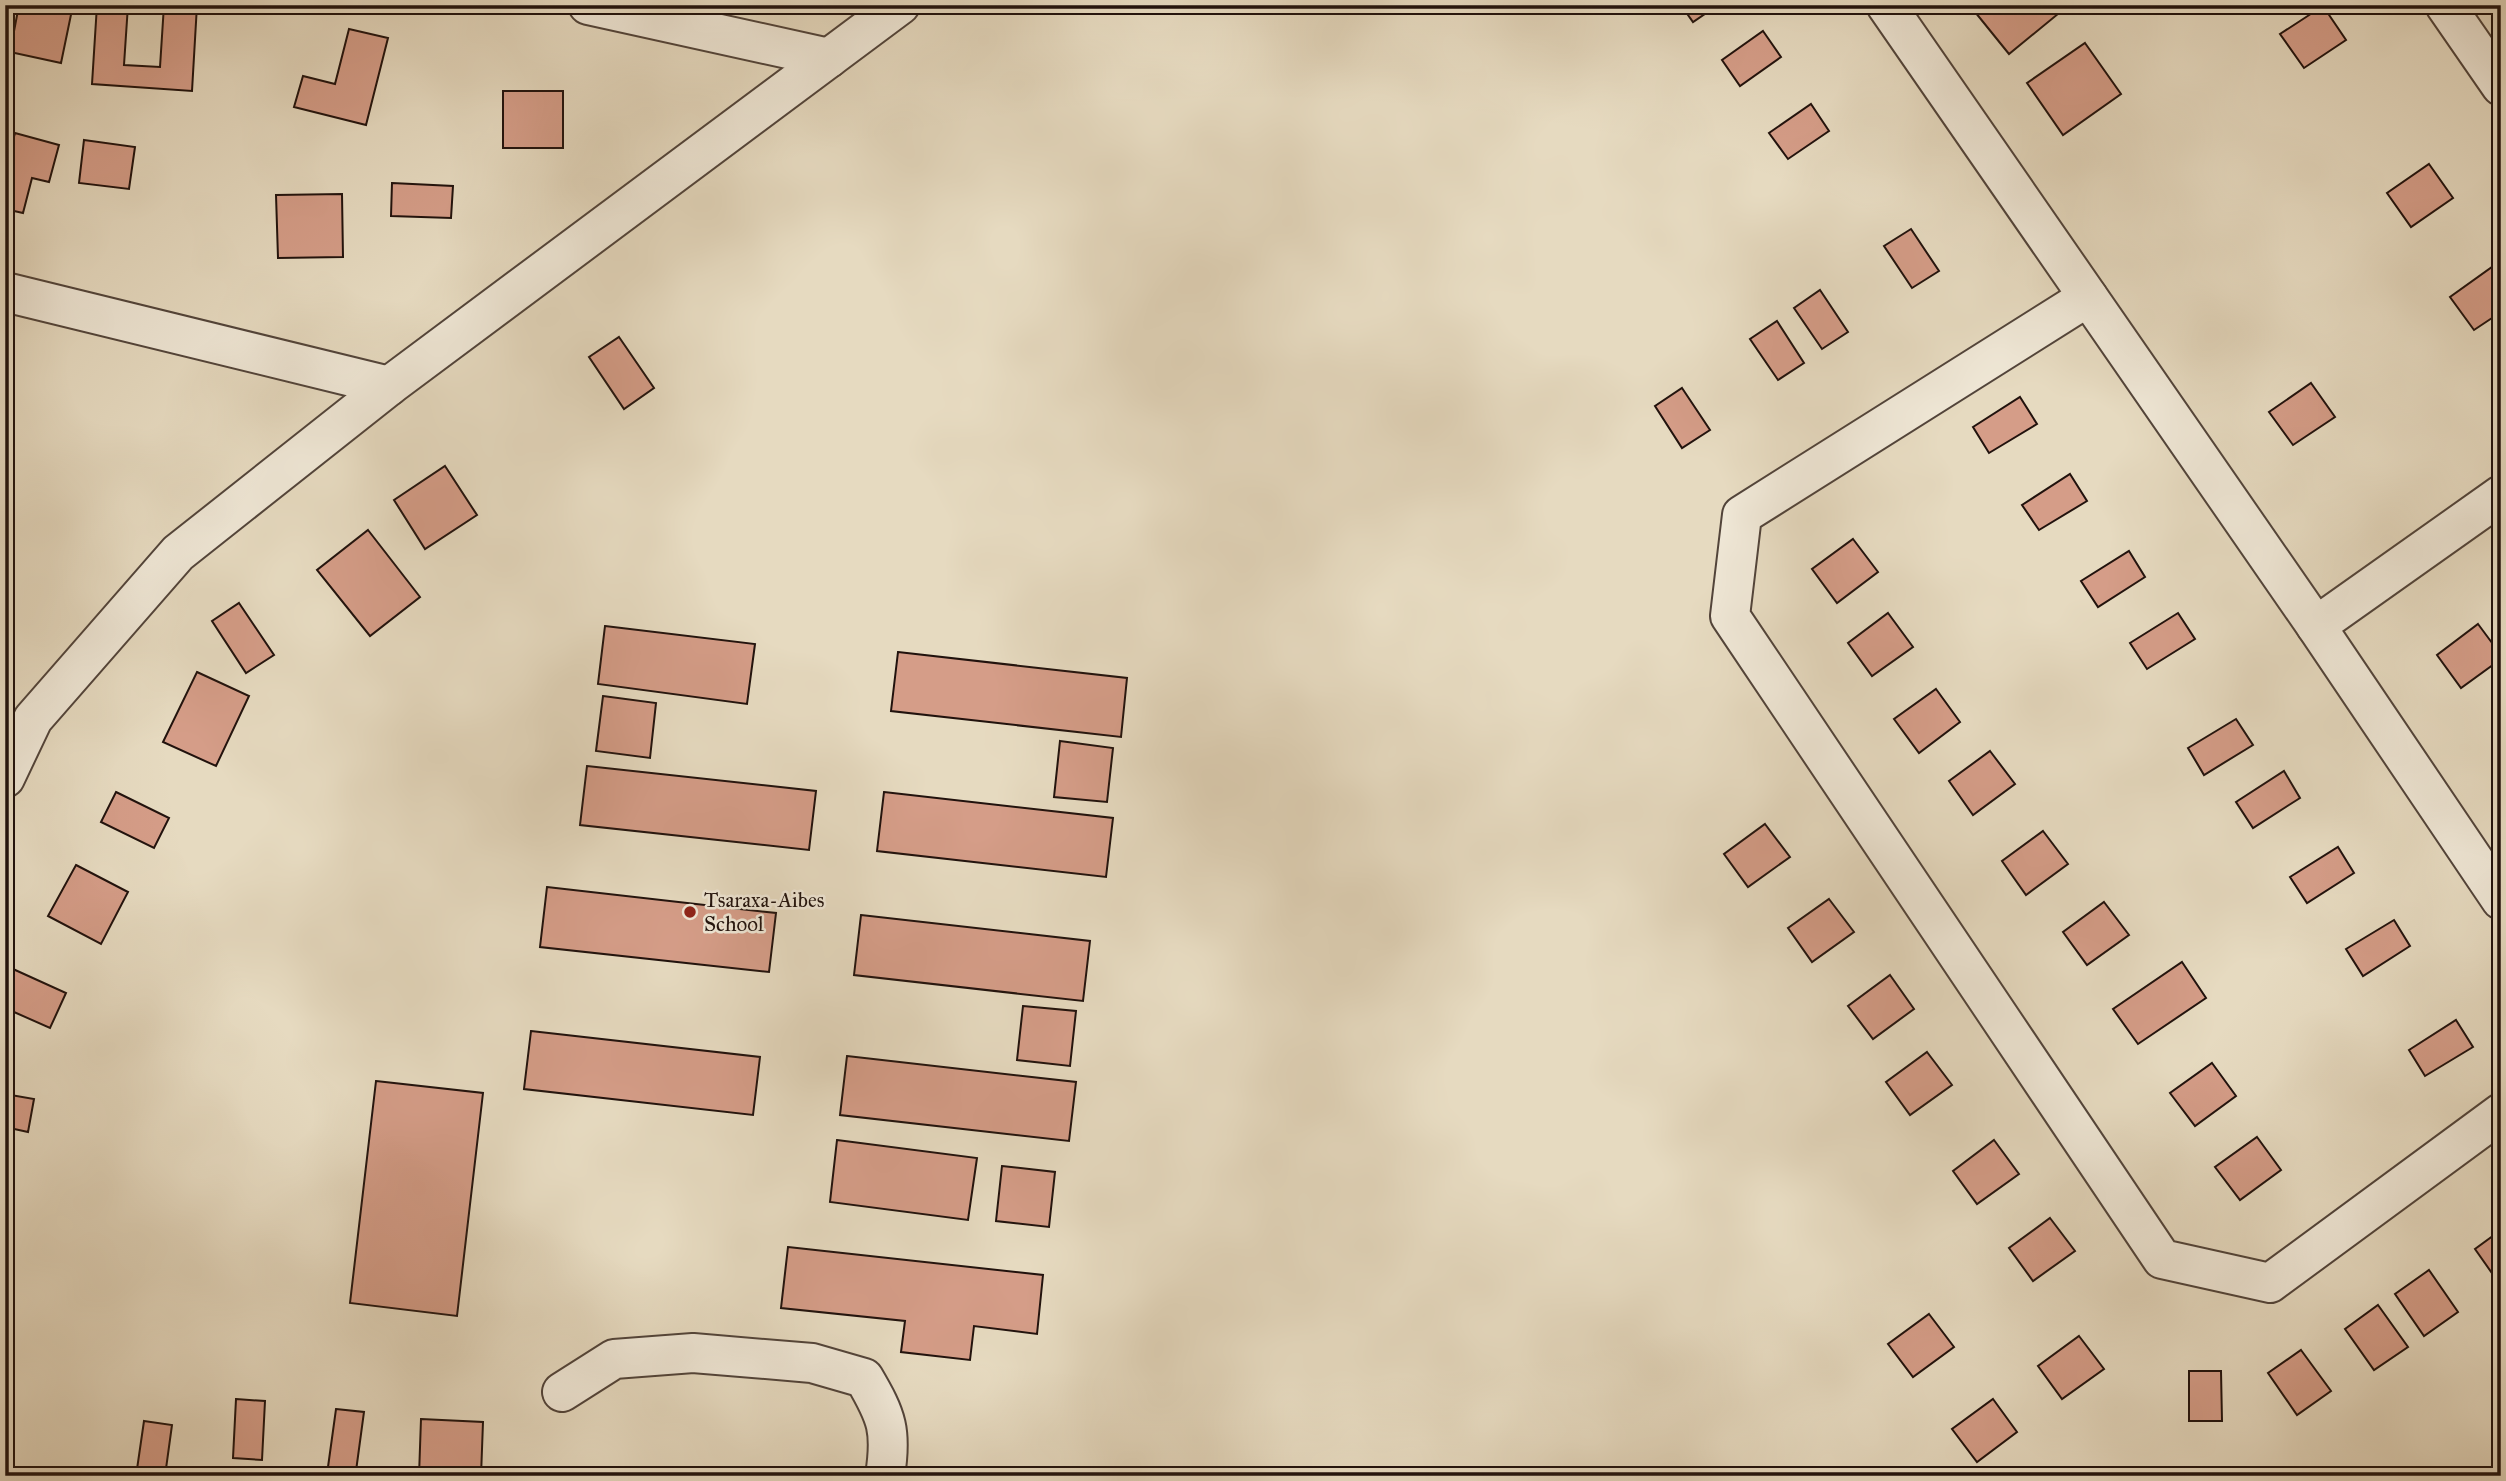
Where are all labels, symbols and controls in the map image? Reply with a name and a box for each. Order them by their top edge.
place label: Tsaraxa-Aibes School [704,887,824,937]
marker: Tsaraxa-Aibes School [682,904,698,920]

